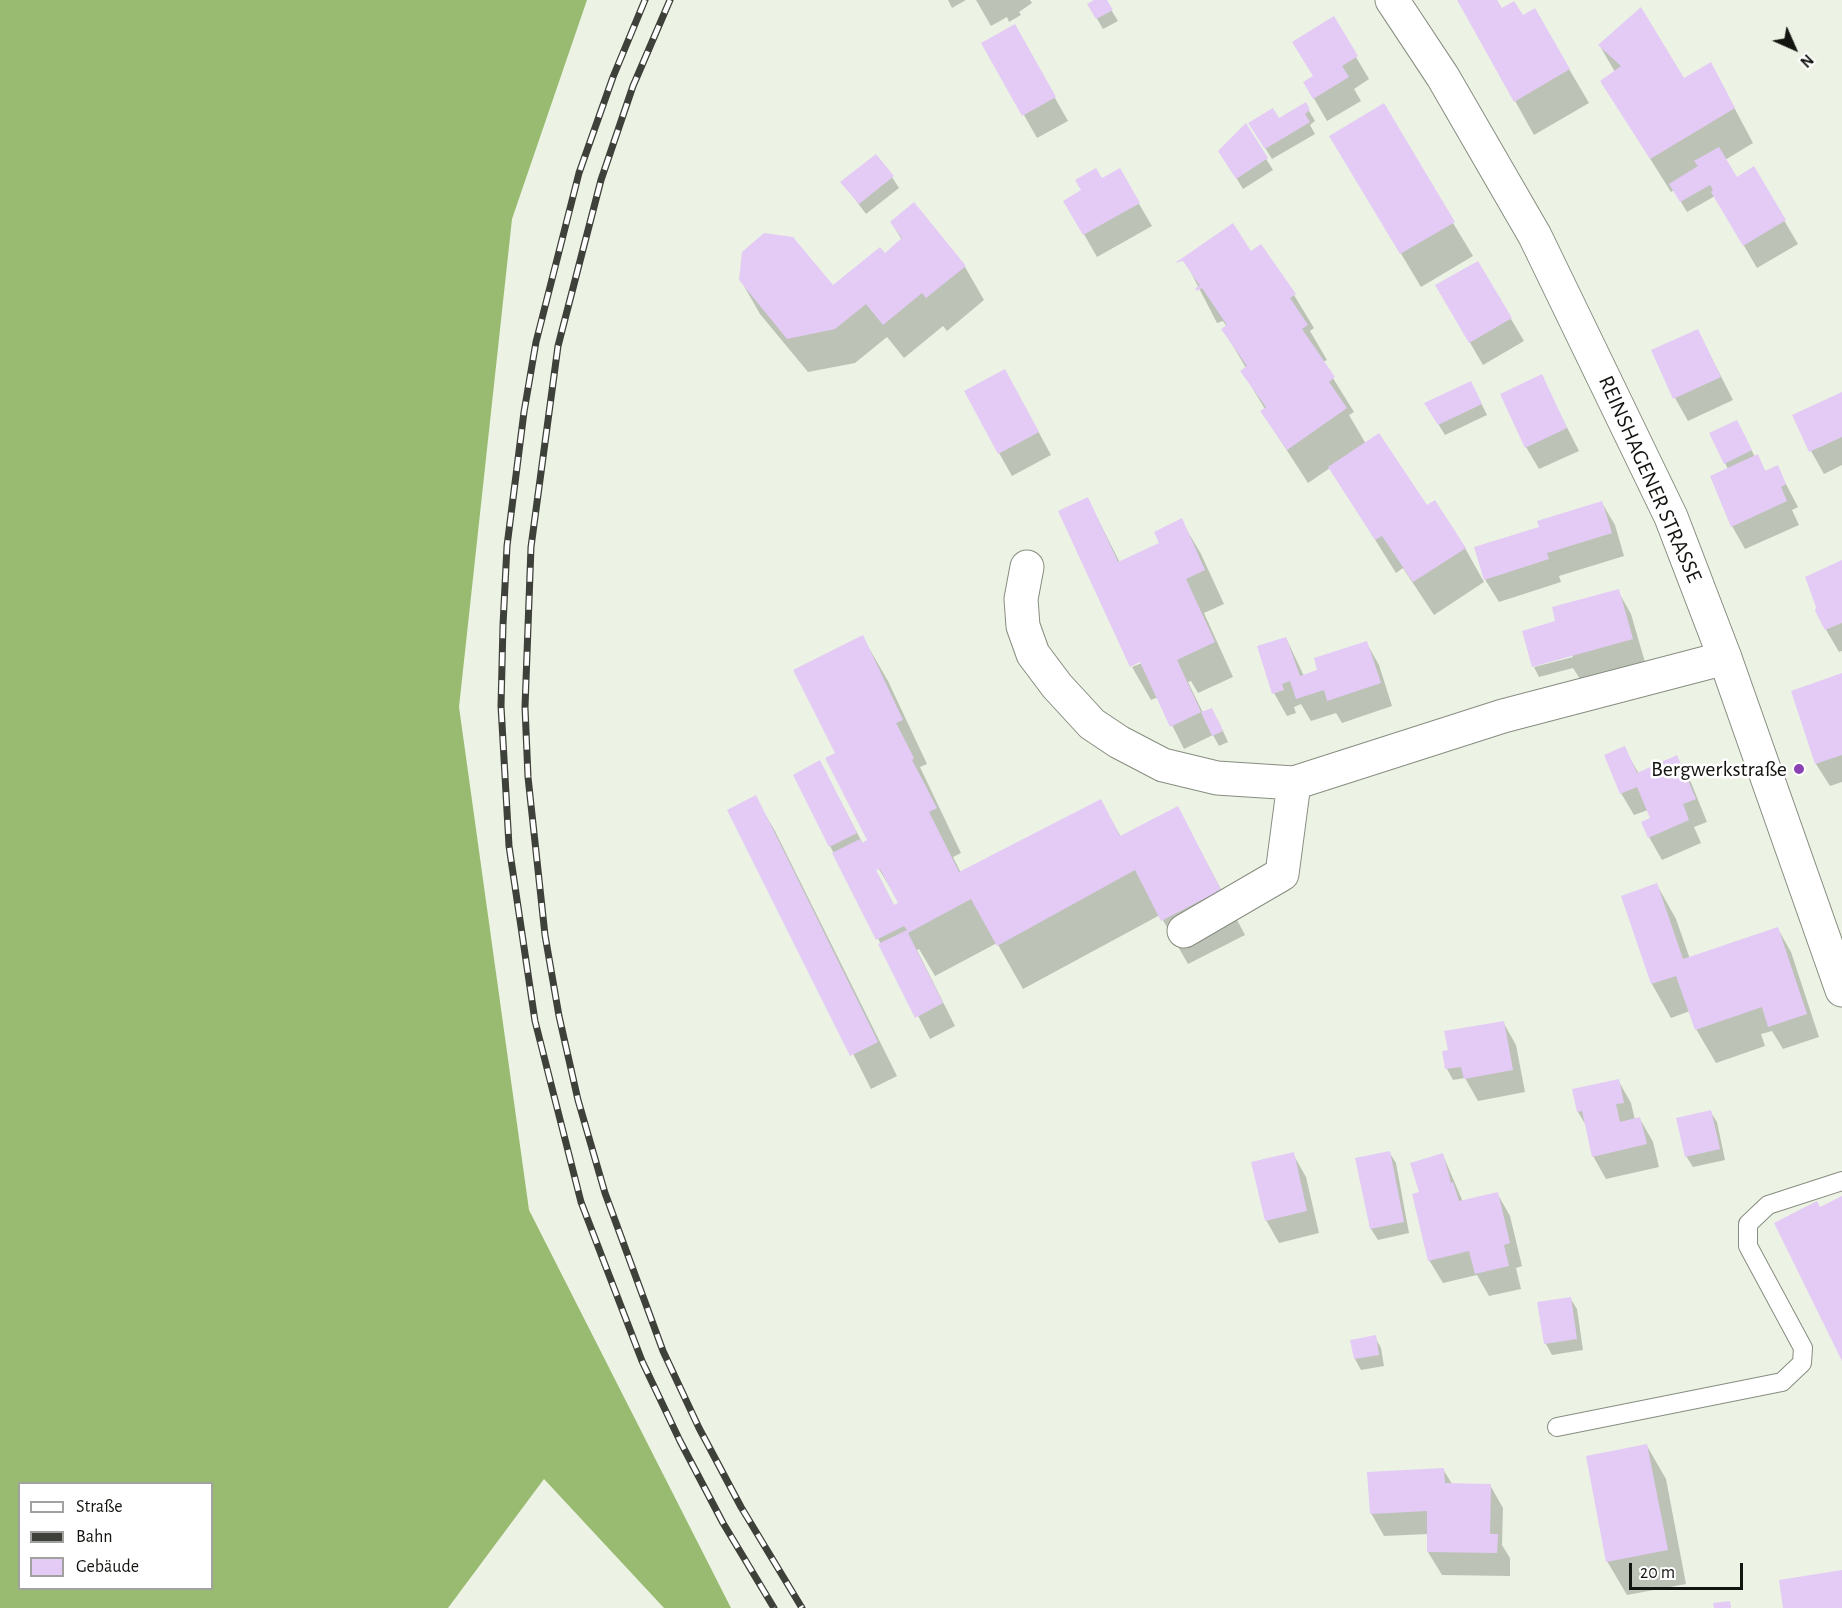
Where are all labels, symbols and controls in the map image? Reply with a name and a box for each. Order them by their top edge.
north arrow [1764,18,1824,78]
text: N [1797,51,1816,70]
street label: REINSHAGENER STRASSE [1592,371,1708,587]
place label: Bergwerkstraße [1651,756,1787,782]
marker: Bergwerkstraße [1792,762,1806,776]
legend [18,1482,213,1590]
text: Straße [76,1498,122,1516]
text: Bahn [76,1528,112,1546]
scale bar [1632,1551,1746,1589]
text: Gebäude [76,1558,139,1576]
text: 20 m [1640,1564,1675,1582]

